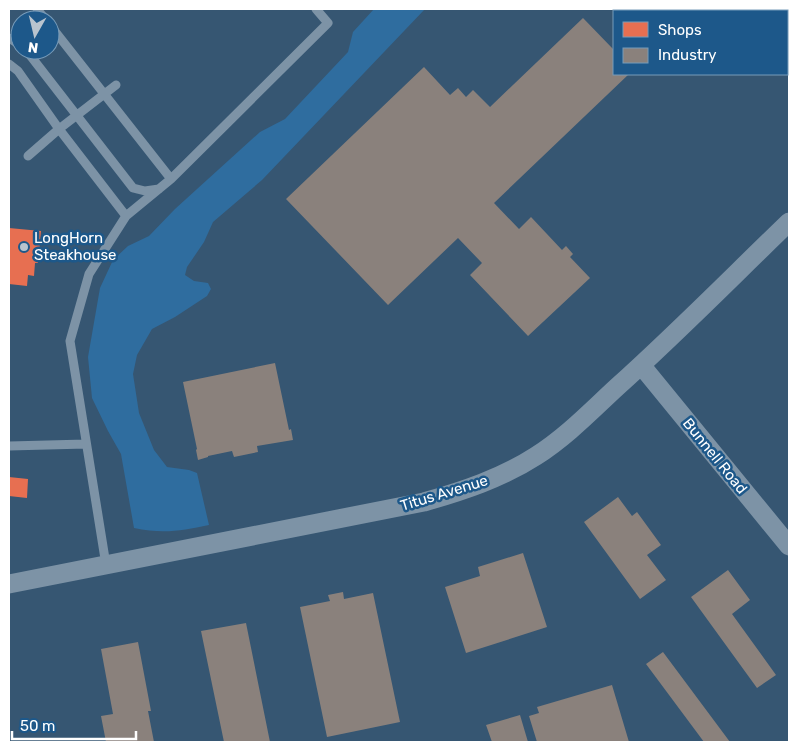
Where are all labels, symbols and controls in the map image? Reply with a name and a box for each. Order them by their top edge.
north arrow [10,10,60,60]
legend [613,10,788,75]
text: Shops [658,21,702,39]
text: N [27,38,39,56]
text: Industry [658,46,717,64]
place label: LongHorn Steakhouse [34,229,116,264]
marker: LongHorn Steakhouse [18,241,30,253]
street label: Bunnell Road [679,415,751,497]
street label: Titus Avenue [398,471,490,515]
scale bar [12,708,136,740]
text: 50 m [20,717,55,735]

